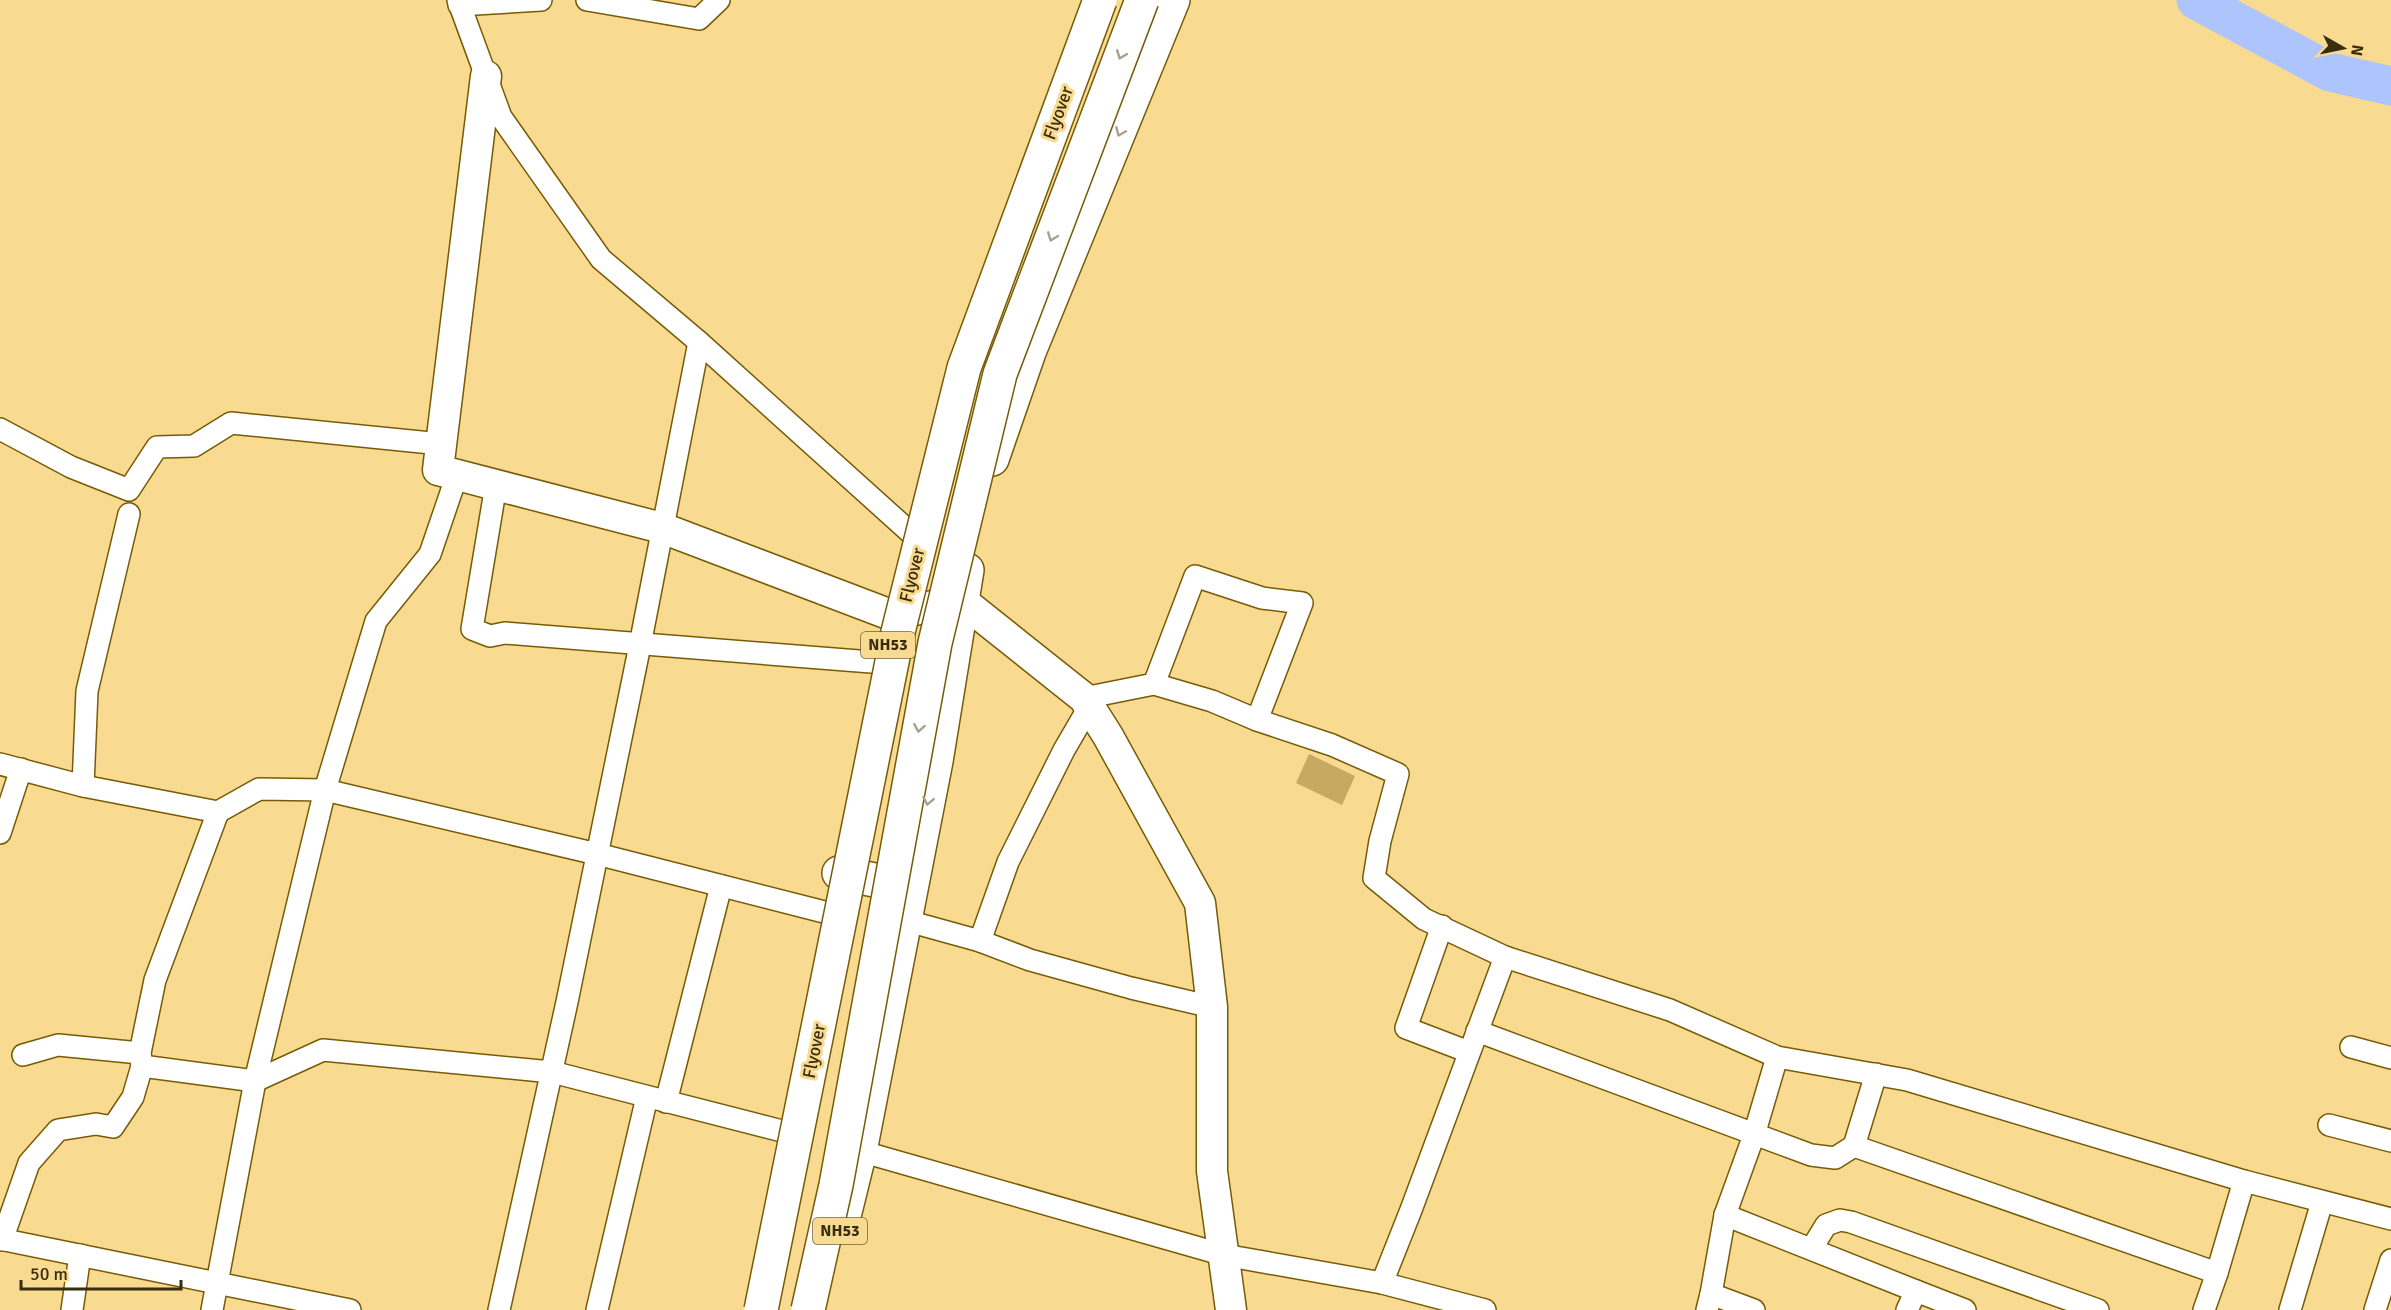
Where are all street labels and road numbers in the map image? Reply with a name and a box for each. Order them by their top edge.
street label: Flyover [1038,83,1078,143]
street label: Flyover [895,545,929,605]
road number: NH53 [861,632,915,658]
street label: Flyover [798,1021,830,1080]
road number: NH53 [813,1218,867,1244]

